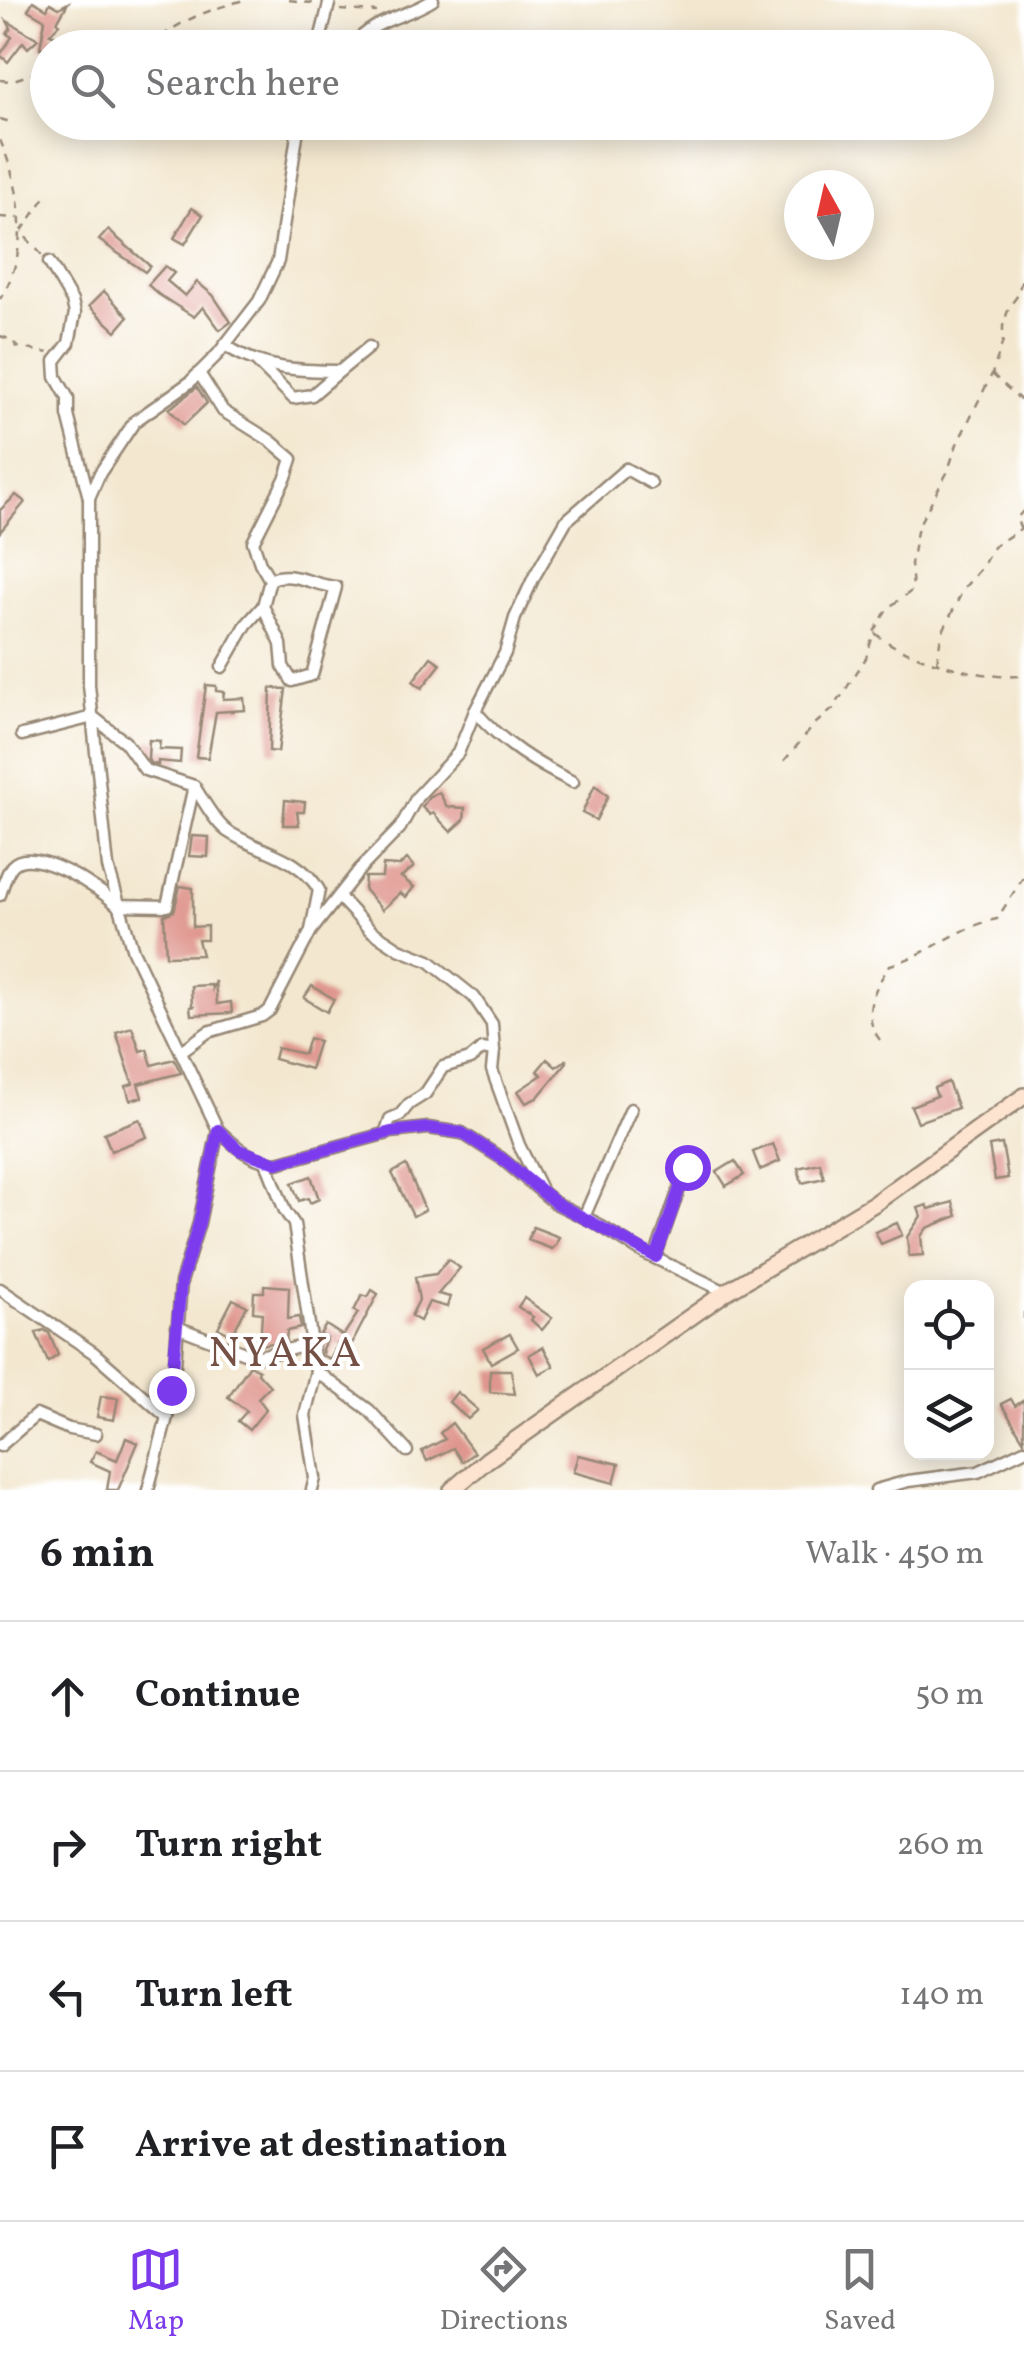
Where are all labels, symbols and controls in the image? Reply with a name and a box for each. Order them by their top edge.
search box [30,30,994,140]
icon: search [65,58,120,113]
text: Search here [145,59,340,112]
north arrow [784,170,874,260]
route start [665,1145,711,1191]
map controls [904,1280,994,1460]
button: locate [904,1280,994,1370]
district label: NYAKA [209,1326,363,1385]
route end [149,1368,195,1414]
button: layers [904,1370,994,1460]
text: 6 min [40,1526,155,1585]
text: Walk · 450 m [805,1533,984,1577]
icon: ahead [40,1669,95,1724]
text: Continue [135,1670,300,1723]
text: 50 m [915,1674,984,1718]
icon: right [40,1819,95,1874]
text: Turn right [135,1820,322,1873]
text: 260 m [897,1824,984,1868]
icon: left [40,1969,95,2024]
text: Turn left [135,1970,292,2023]
text: 140 m [899,1974,984,2018]
icon: arrive [40,2119,95,2174]
text: Arrive at destination [135,2120,508,2173]
tab: Map [128,2242,184,2341]
tab: Directions [440,2242,568,2341]
tab: Saved [824,2242,896,2341]

